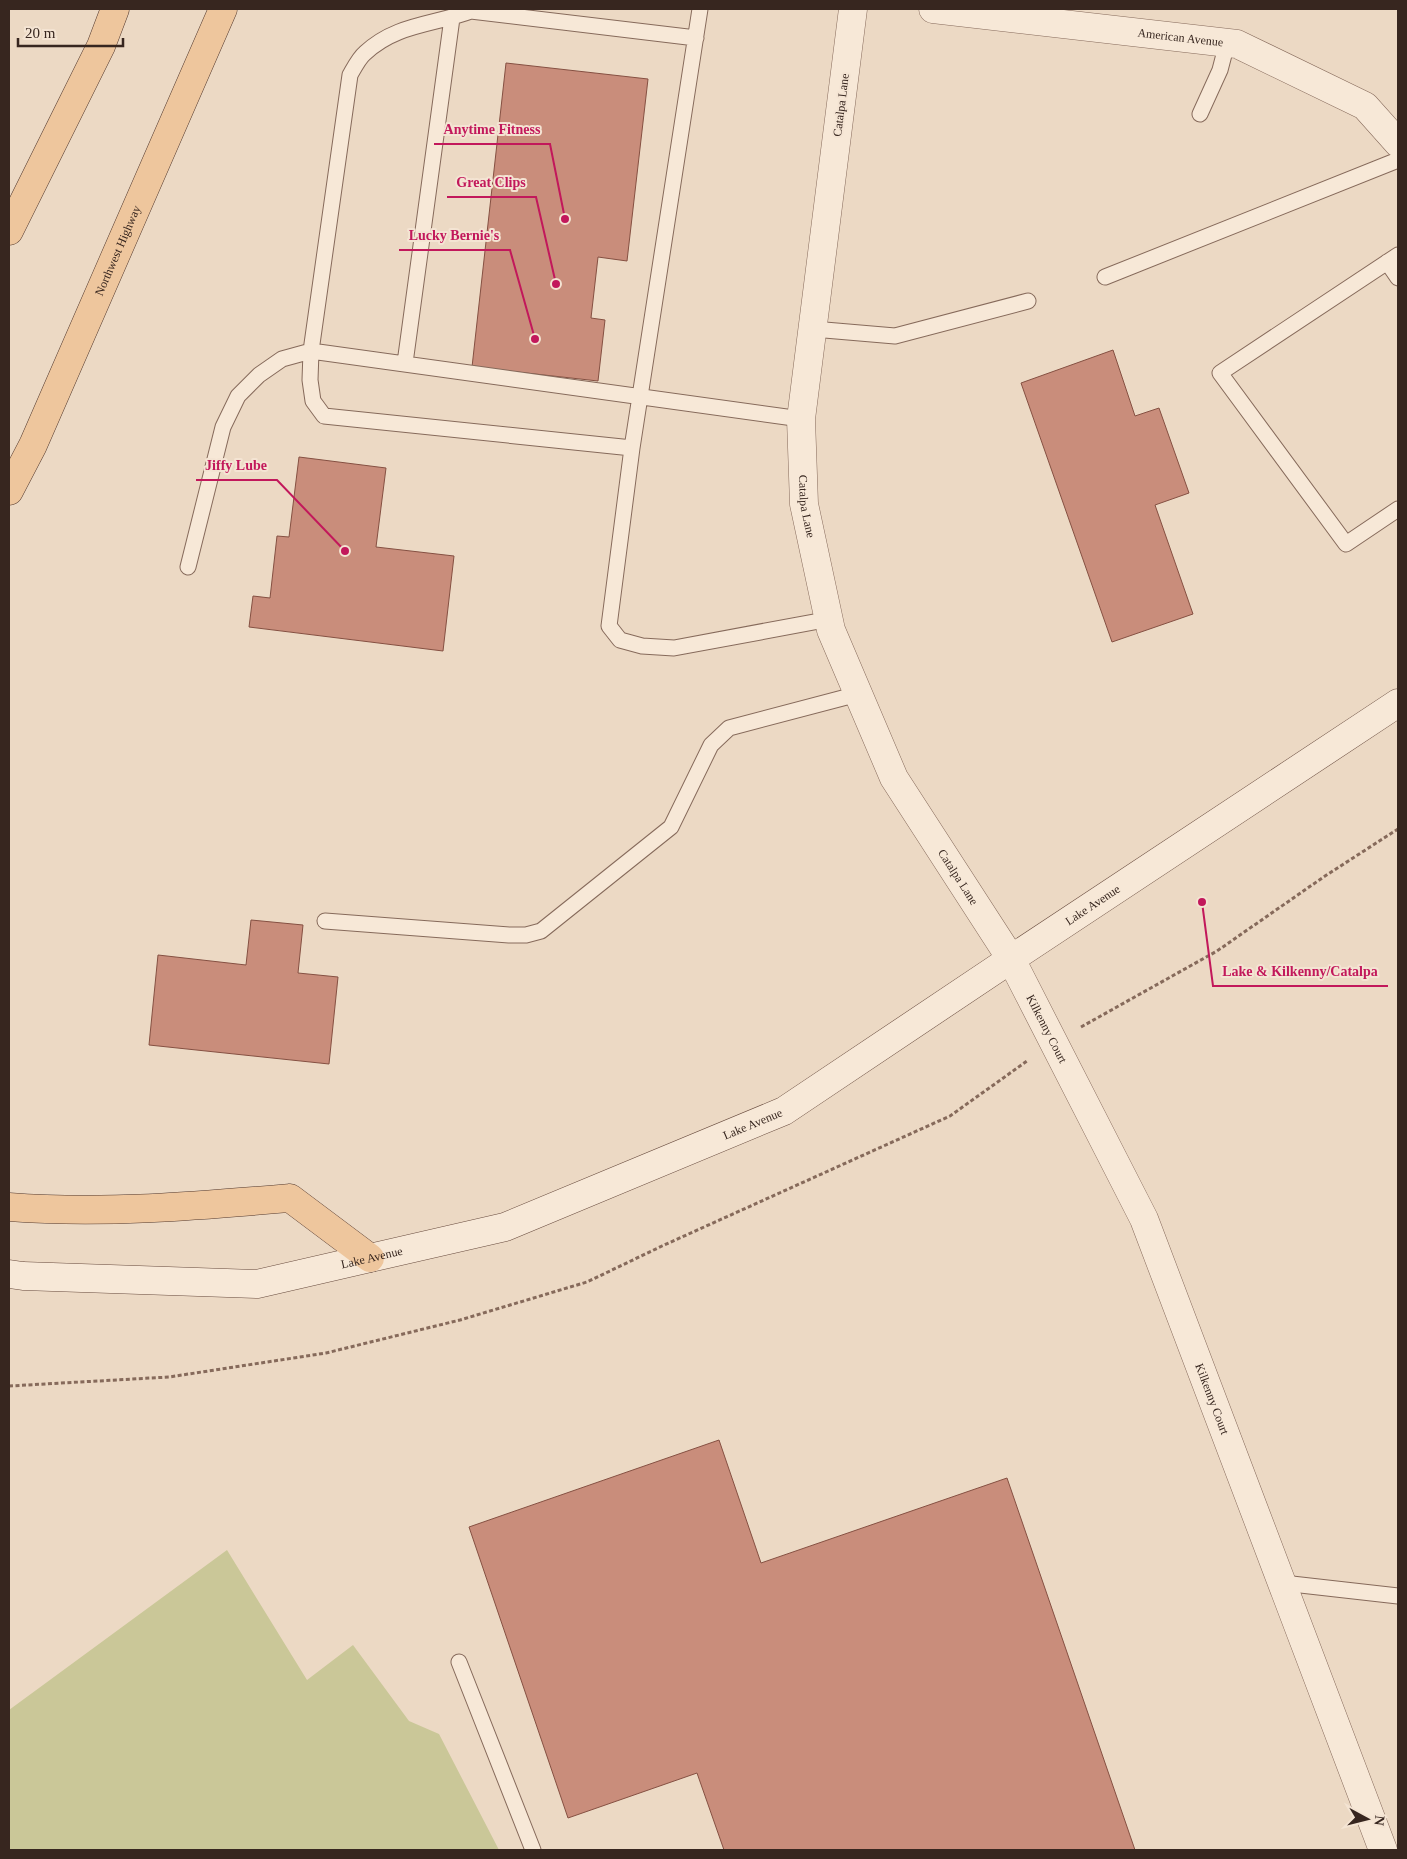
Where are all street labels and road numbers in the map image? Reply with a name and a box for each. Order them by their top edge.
street label: American Avenue [1137,26,1224,49]
street label: Catalpa Lane [830,73,852,137]
street label: Northwest Highway [92,203,144,298]
street label: Catalpa Lane [796,475,818,539]
street label: Catalpa Lane [935,847,981,908]
street label: Lake Avenue [1063,882,1123,928]
street label: Kilkenny Court [1023,992,1070,1066]
street label: Lake Avenue [721,1105,784,1143]
street label: Lake Avenue [340,1244,404,1271]
street label: Kilkenny Court [1192,1361,1232,1437]

